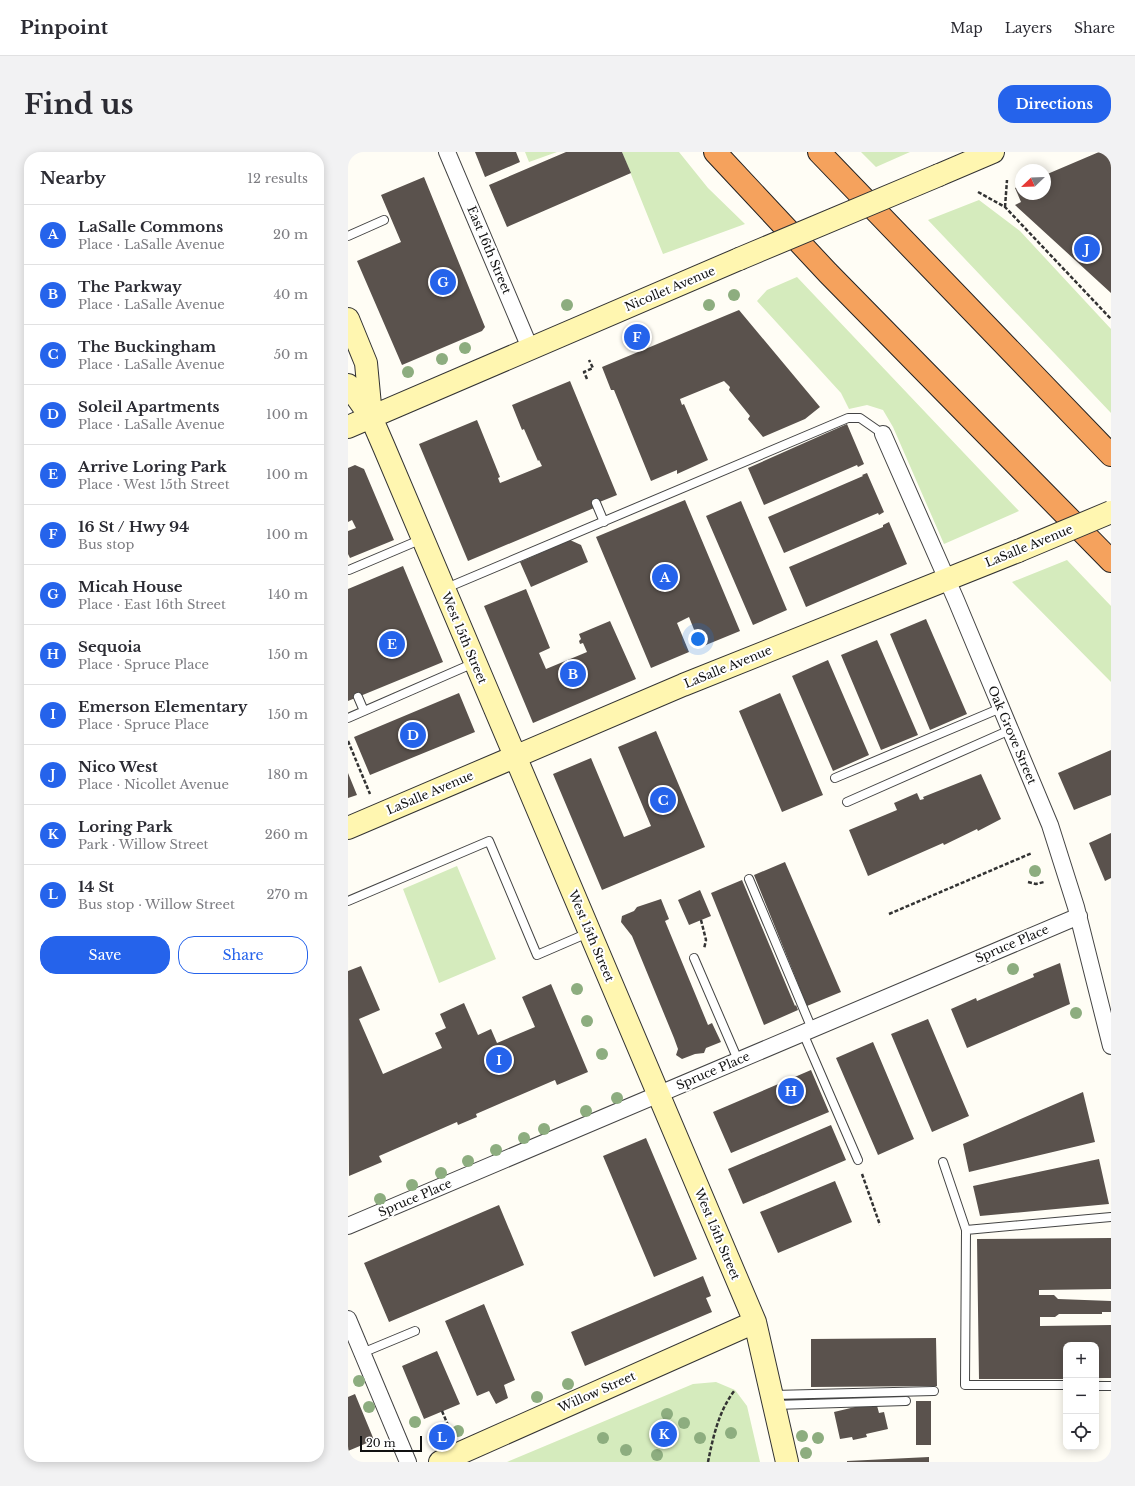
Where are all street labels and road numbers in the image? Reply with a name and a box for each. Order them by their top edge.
street label: East 16th Street [464,204,515,297]
street label: Nicollet Avenue [622,263,717,314]
street label: LaSalle Avenue [983,521,1075,570]
street label: West 15th Street [438,589,491,686]
street label: LaSalle Avenue [682,642,774,691]
street label: Oak Grove Street [985,683,1040,787]
street label: LaSalle Avenue [384,767,476,818]
street label: West 15th Street [565,887,618,984]
street label: Spruce Place [973,921,1051,966]
street label: Spruce Place [674,1048,752,1093]
street label: Spruce Place [376,1175,454,1220]
street label: West 15th Street [691,1185,744,1282]
street label: Willow Street [555,1368,638,1416]

